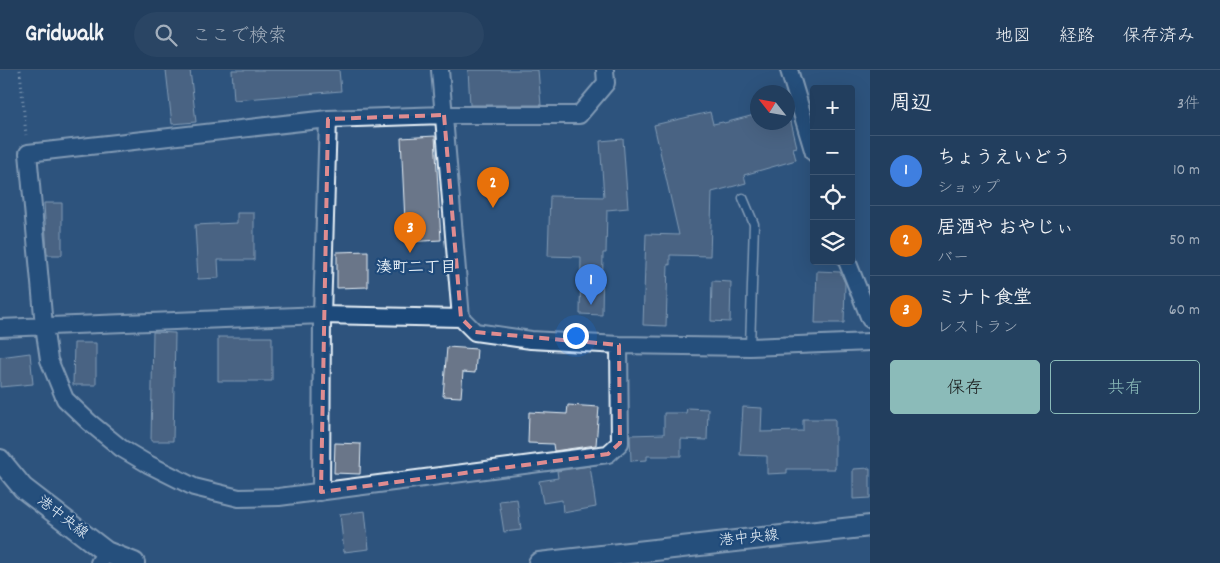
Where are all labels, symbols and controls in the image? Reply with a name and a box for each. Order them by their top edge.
search box [134,12,484,57]
text: Gridwalk [25,18,104,52]
icon: search [152,21,180,49]
text: ここで検索 [192,24,287,51]
text: 地図 [995,25,1031,50]
text: 経路 [1059,25,1095,50]
text: 保存済み [1123,25,1195,50]
north arrow [750,85,795,130]
map controls [810,85,855,265]
button: + [810,85,855,130]
text: 周辺 [890,90,932,120]
text: 3件 [1177,93,1200,116]
button: − [810,130,855,175]
text: ちょうえいどう [937,146,1072,173]
text: 1 [904,159,908,182]
text: 10 m [1173,159,1200,182]
pin: 2 [477,167,509,208]
button: locate [810,175,855,220]
text: ショップ [937,177,1000,200]
pin: 3 [394,212,426,253]
text: 居酒や おやじぃ [937,216,1074,243]
button: layers [810,220,855,265]
text: 2 [903,229,910,252]
text: 50 m [1169,229,1200,252]
text: バー [937,247,969,270]
district label: 湊町二丁目 [376,257,456,280]
pin: 1 [575,264,607,305]
text: ミナト食堂 [937,286,1032,313]
text: 3 [902,299,910,322]
text: 60 m [1169,299,1200,322]
text: レストラン [937,317,1018,340]
your location [563,323,589,349]
button: 保存 [890,360,1040,414]
button: 共有 [1050,360,1200,414]
street label: 港中央線 [32,491,92,545]
street label: 港中央線 [718,525,780,553]

